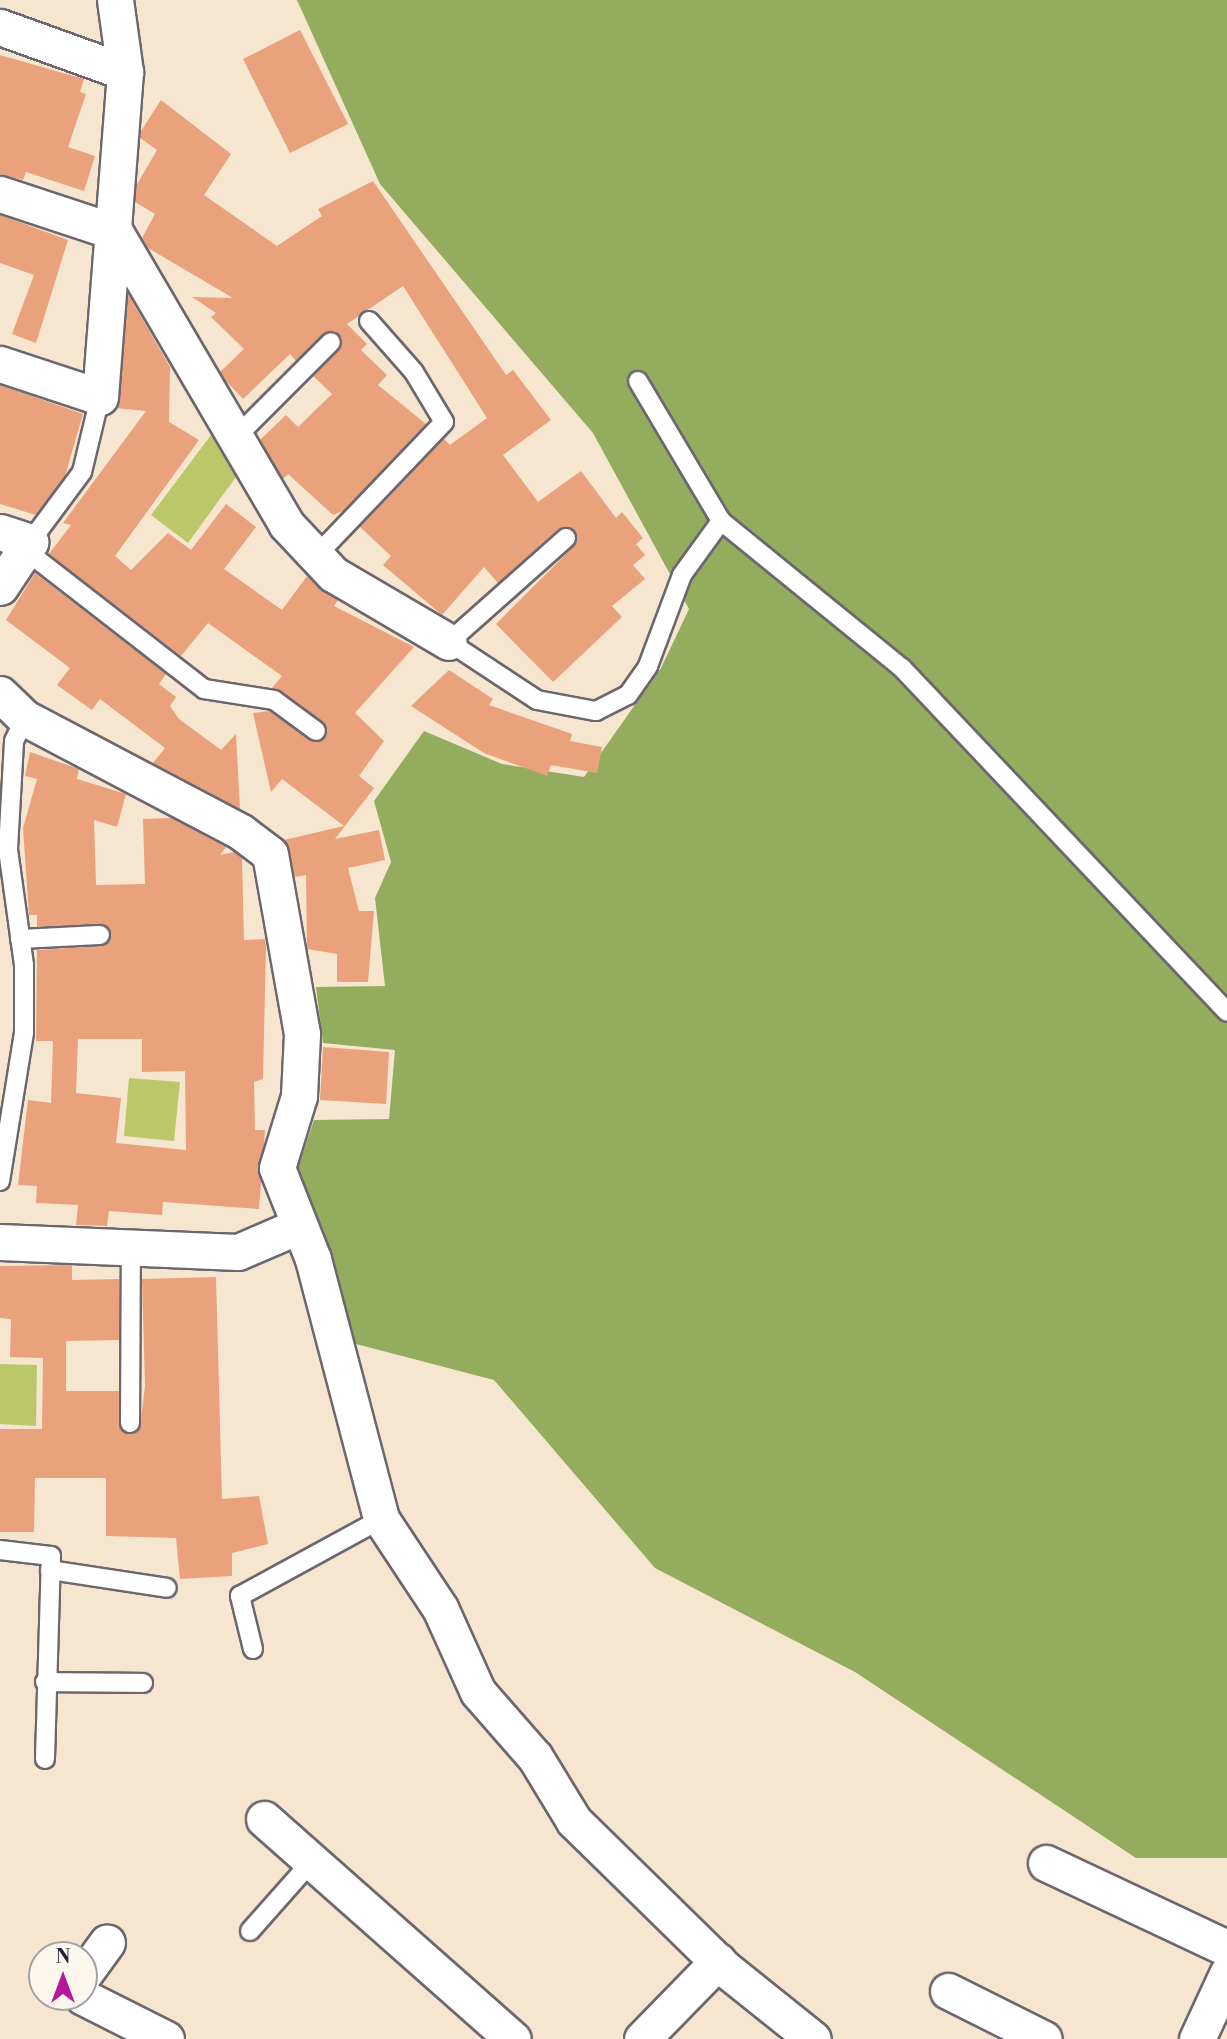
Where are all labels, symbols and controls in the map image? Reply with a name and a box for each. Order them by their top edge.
north arrow [28,1941,98,2011]
text: N [55,1945,71,1969]

